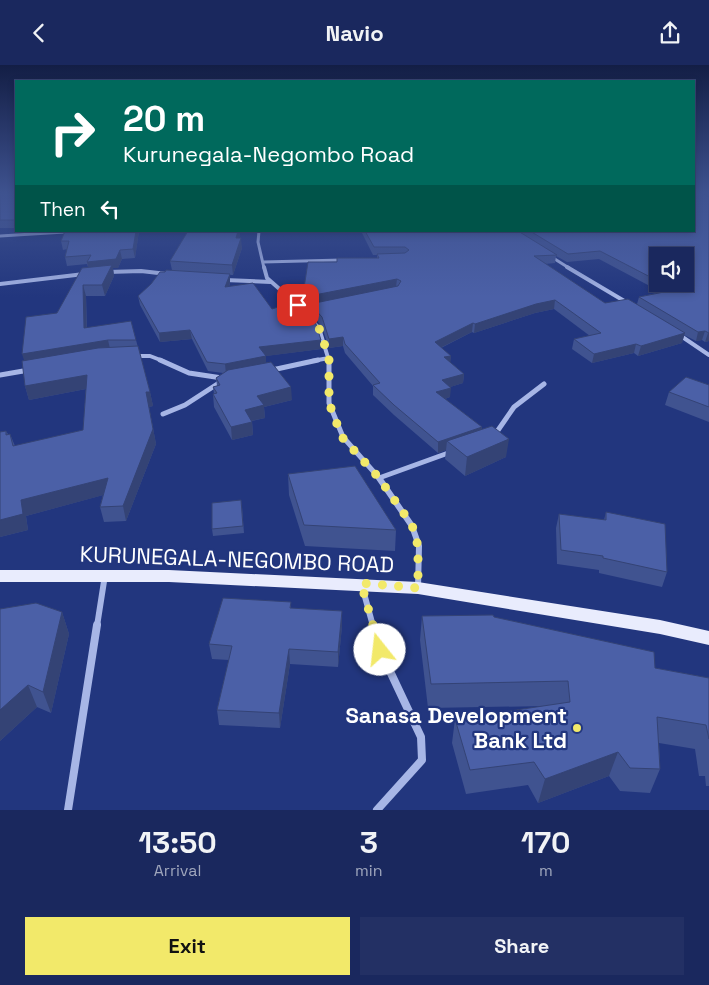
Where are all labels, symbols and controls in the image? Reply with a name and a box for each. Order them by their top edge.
icon: back [25,19,53,47]
text: Navio [325,19,384,47]
icon: share [656,19,684,47]
text: 20 m [123,97,205,141]
icon: right [40,100,105,165]
text: Kurunegala-Negombo Road [123,140,414,168]
icon: left [96,195,124,223]
text: Then [40,197,86,222]
map controls [649,247,694,292]
button: sound [649,247,694,292]
pin [277,284,319,326]
icon: arrive [284,291,312,319]
street label: KURUNEGALA-NEGOMBO ROAD [79,540,395,578]
position arrow [353,623,405,675]
place label: Sanasa Development Bank Ltd [345,701,567,754]
marker: Sanasa Development Bank Ltd [571,722,583,734]
text: 13:50 [138,823,217,862]
text: 3 [360,823,378,862]
text: 170 [521,823,571,862]
text: Arrival [154,860,201,881]
text: min [355,860,383,881]
text: m [539,860,553,881]
button: Exit [25,917,350,975]
button: Share [360,917,684,975]

